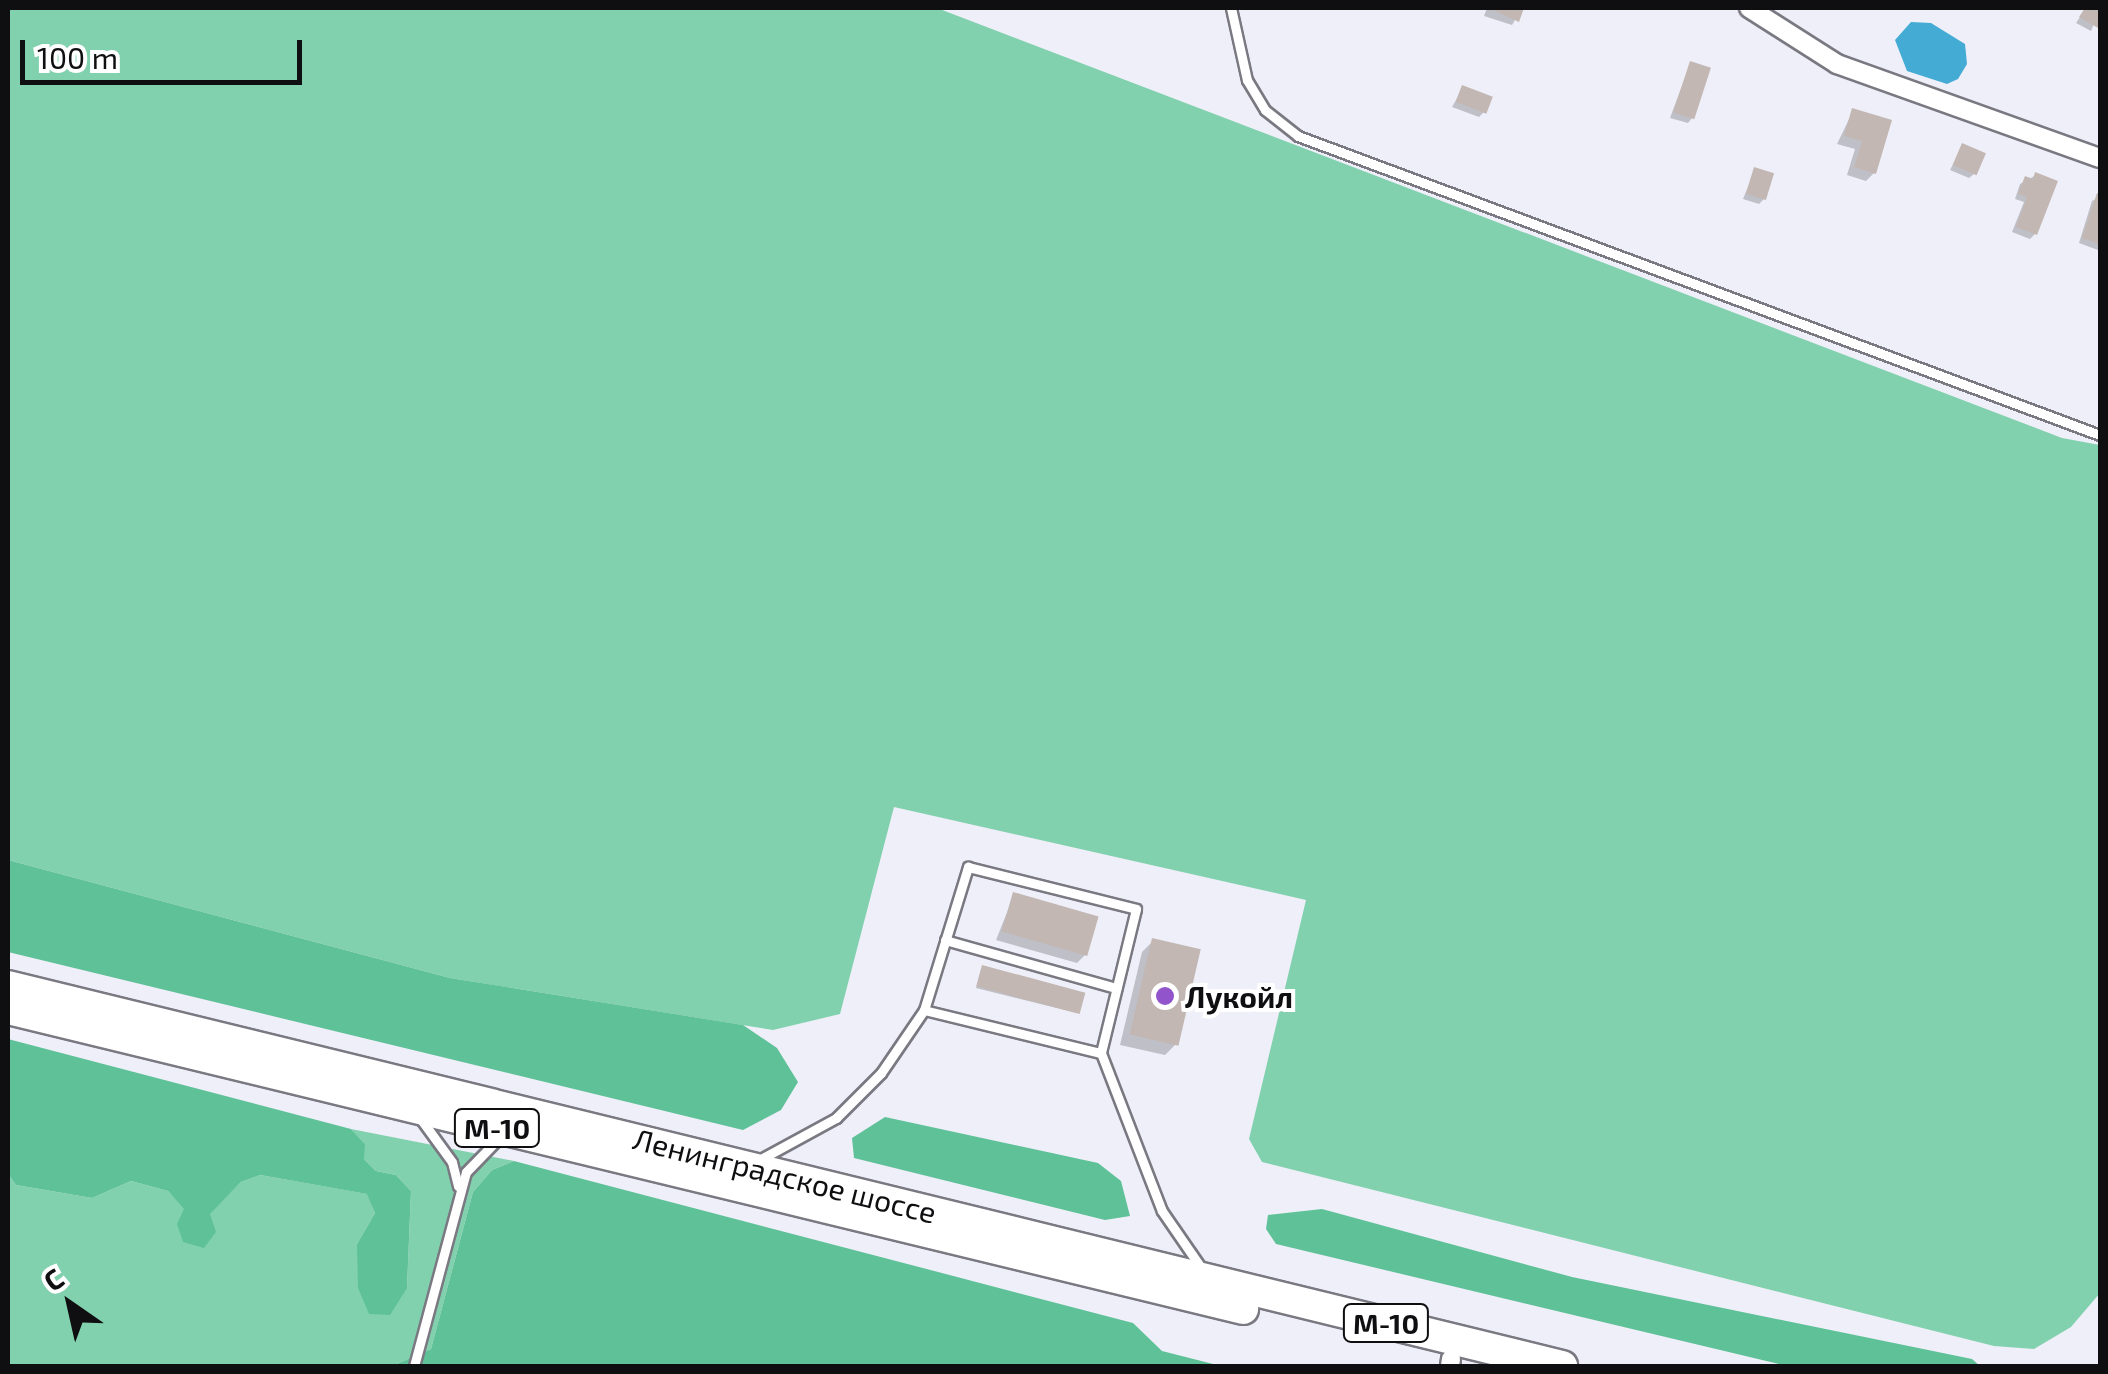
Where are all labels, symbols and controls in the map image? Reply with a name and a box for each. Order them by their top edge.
scale bar [25,20,308,82]
text: 100 m [37,39,118,75]
place label: Лукойл [1185,978,1293,1014]
marker: Лукойл [1154,985,1176,1007]
road number: М-10 [452,1105,542,1151]
street label: Ленинградское шоссе [630,1120,940,1230]
north arrow [20,1254,120,1354]
text: С [37,1260,70,1298]
road number: М-10 [1341,1300,1431,1346]

